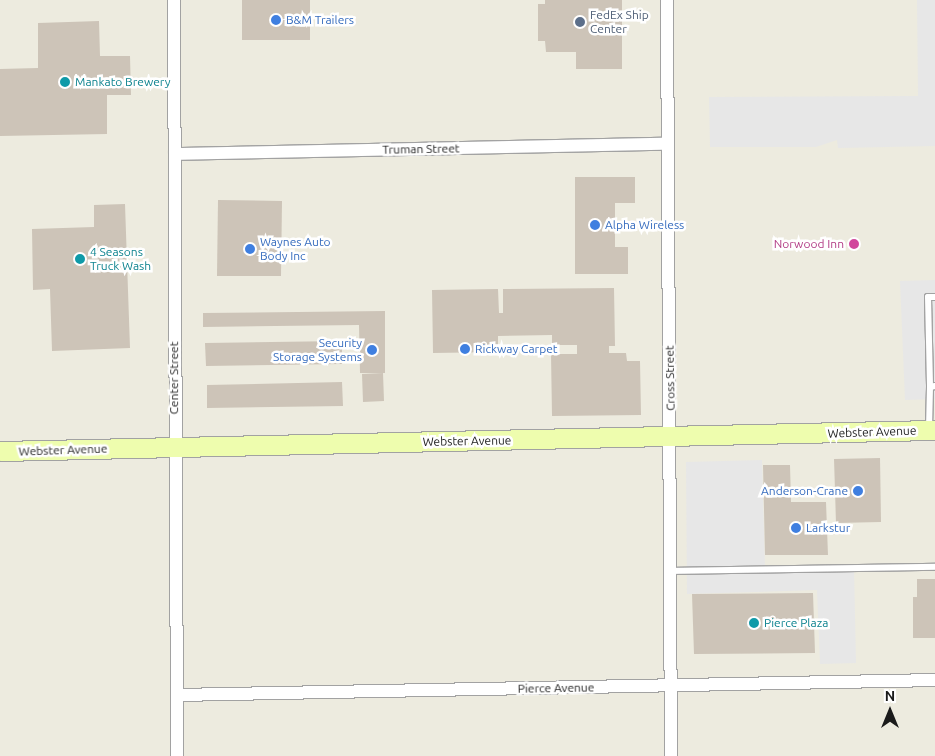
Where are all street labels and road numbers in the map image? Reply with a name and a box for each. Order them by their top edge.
street label: Truman Street [382,141,460,157]
street label: Center Street [167,342,181,414]
street label: Cross Street [662,345,678,411]
street label: Webster Avenue [827,423,917,441]
street label: Webster Avenue [422,433,512,449]
street label: Webster Avenue [18,441,108,459]
street label: Pierce Avenue [518,680,594,696]

